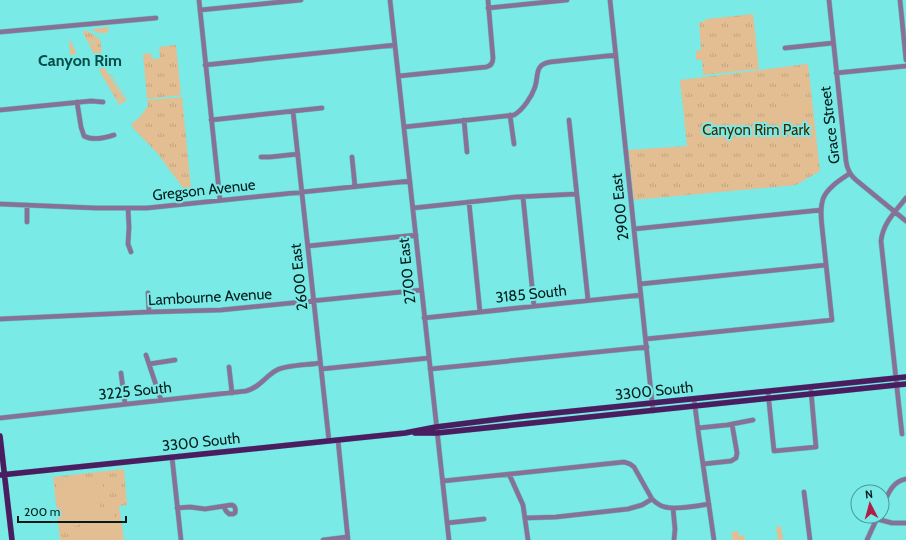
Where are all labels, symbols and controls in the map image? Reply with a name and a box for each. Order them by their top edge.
district label: Canyon Rim [38,51,122,70]
street label: Grace Street [816,85,844,165]
park label: Canyon Rim Park [702,121,810,139]
street label: 2900 East [608,173,632,241]
street label: Gregson Avenue [152,176,257,204]
street label: 2700 East [395,237,419,305]
street label: 2600 East [287,243,311,311]
street label: 3185 South [494,281,568,307]
street label: Lambourne Avenue [148,285,273,309]
street label: 3225 South [98,378,172,404]
street label: 3300 South [614,378,694,404]
street label: 3300 South [161,429,241,455]
north arrow [850,484,890,524]
text: N [864,487,874,501]
scale bar [18,498,126,524]
text: 200 m [24,504,60,519]

